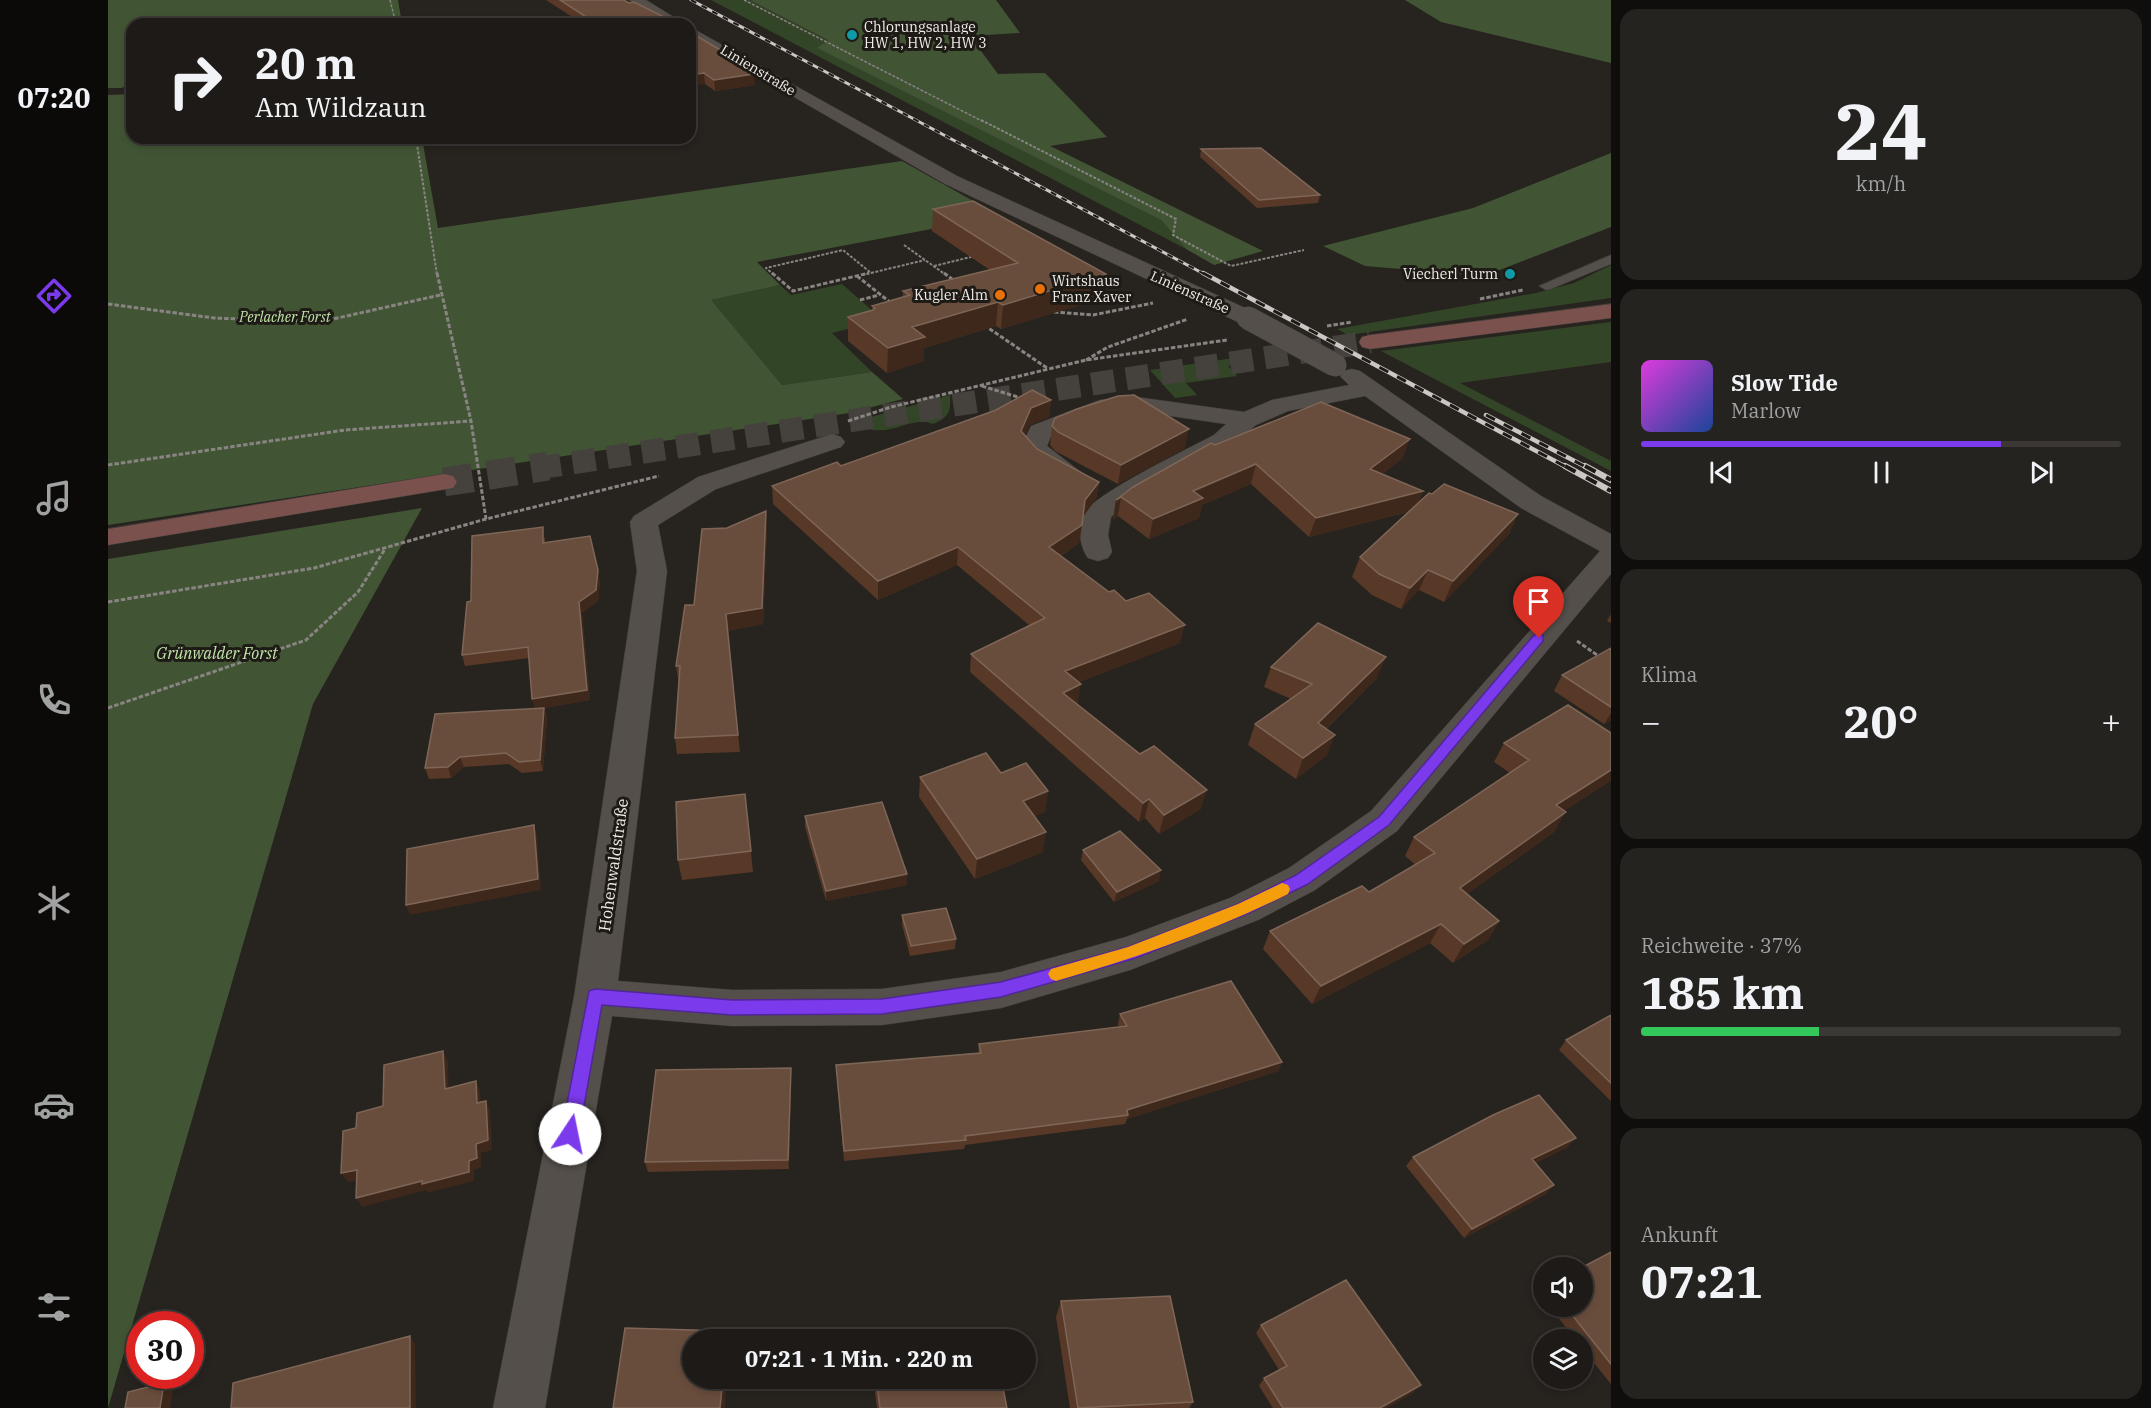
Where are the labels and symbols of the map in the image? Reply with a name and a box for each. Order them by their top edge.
place label: Chlorungsanlage HW 1, HW 2, HW 3 [864,18,987,52]
marker: Chlorungsanlage HW 1, HW 2, HW 3 [845,28,859,42]
street label: Linienstraße [717,41,799,99]
place label: Viecherl Turm [1403,265,1498,283]
street label: Linienstraße [1148,267,1232,317]
marker: Viecherl Turm [1503,267,1517,281]
place label: Wirtshaus Franz Xaver [1052,272,1132,306]
marker: Wirtshaus Franz Xaver [1033,282,1047,296]
place label: Kugler Alm [914,286,988,304]
marker: Kugler Alm [993,288,1007,302]
park label: Perlacher Forst [238,308,332,326]
pin [1513,576,1564,638]
park label: Grünwalder Forst [156,643,279,663]
street label: Hohenwaldstraße [594,797,632,933]
position arrow [538,1102,602,1166]
speed limit sign: 30 [126,1311,204,1389]

